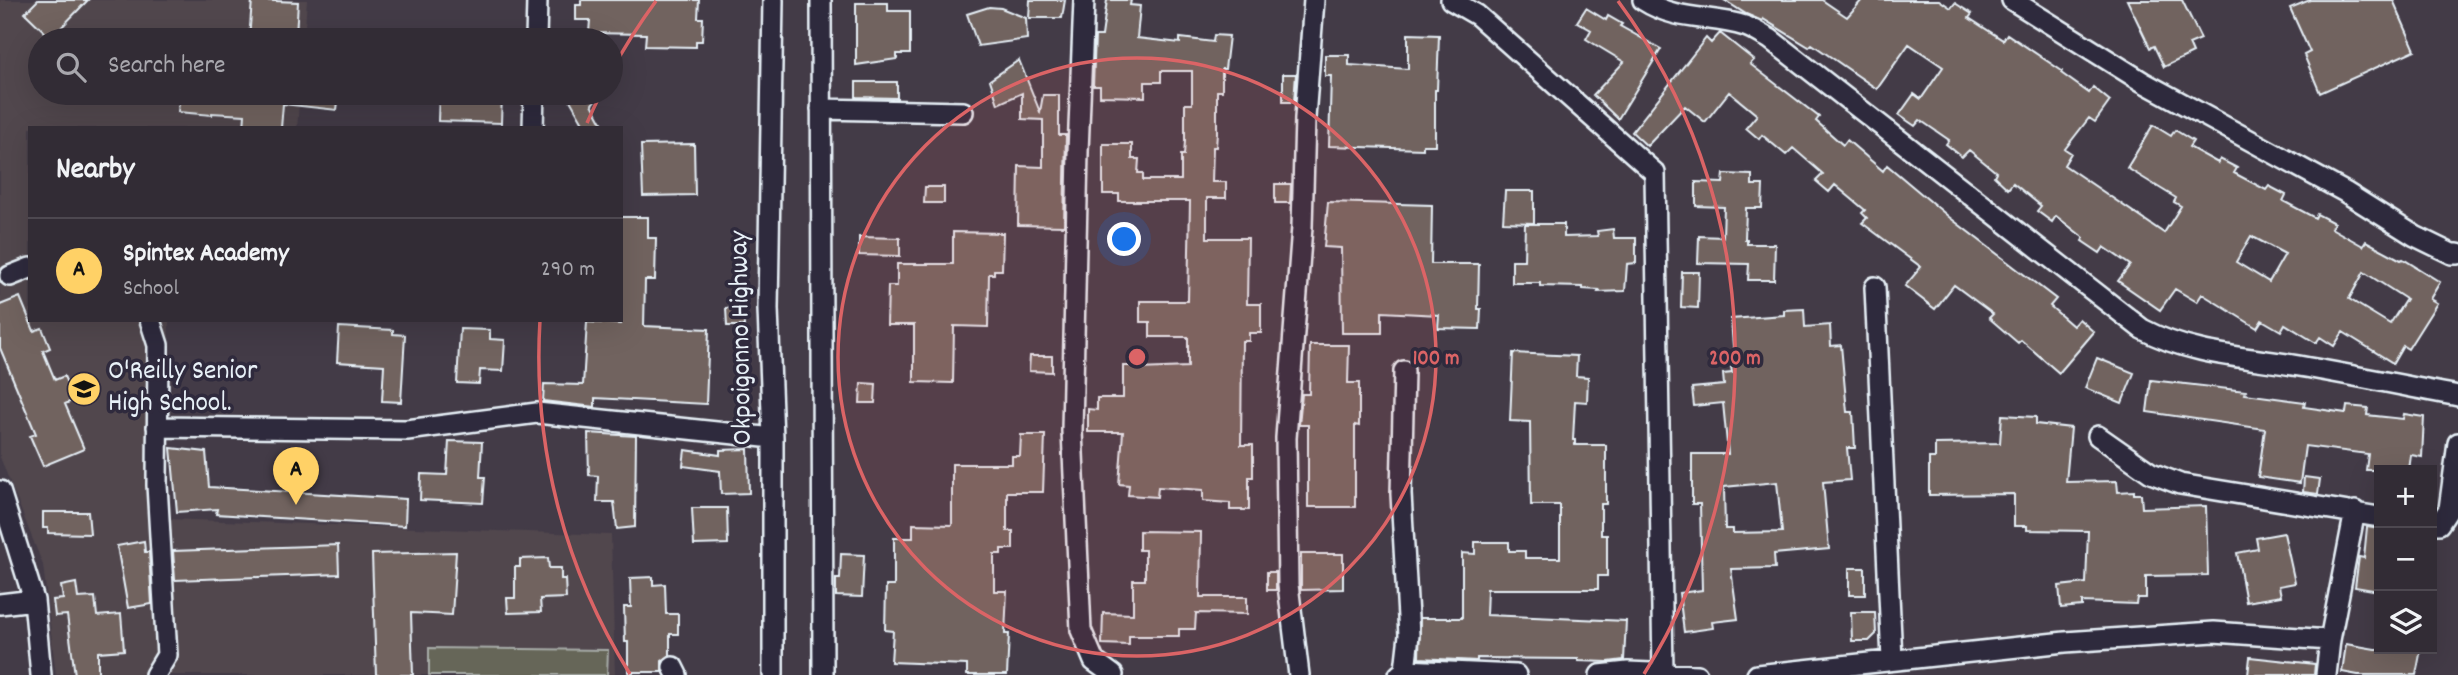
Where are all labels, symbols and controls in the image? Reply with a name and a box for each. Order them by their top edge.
search box [28,28,623,105]
icon: search [52,48,90,86]
text: Search here [108,48,226,85]
text: Nearby [56,150,134,193]
your location [1107,222,1141,256]
street label: Okpoigonno Highway [721,230,765,446]
text: Spintex Academy [123,236,289,273]
text: A [73,254,85,287]
text: 290 m [541,254,595,287]
text: School [123,273,179,306]
centre of rings [1125,345,1149,369]
text: 100 m [1413,345,1459,375]
text: 200 m [1709,345,1761,375]
place label: O'Reilly Senior High School. [108,353,258,425]
school or university icon: O'Reilly Senior High School. [65,370,103,408]
pin: A [273,447,319,505]
map controls [2374,465,2437,654]
button: + [2374,465,2437,528]
button: − [2374,528,2437,591]
button: layers [2374,591,2437,654]

